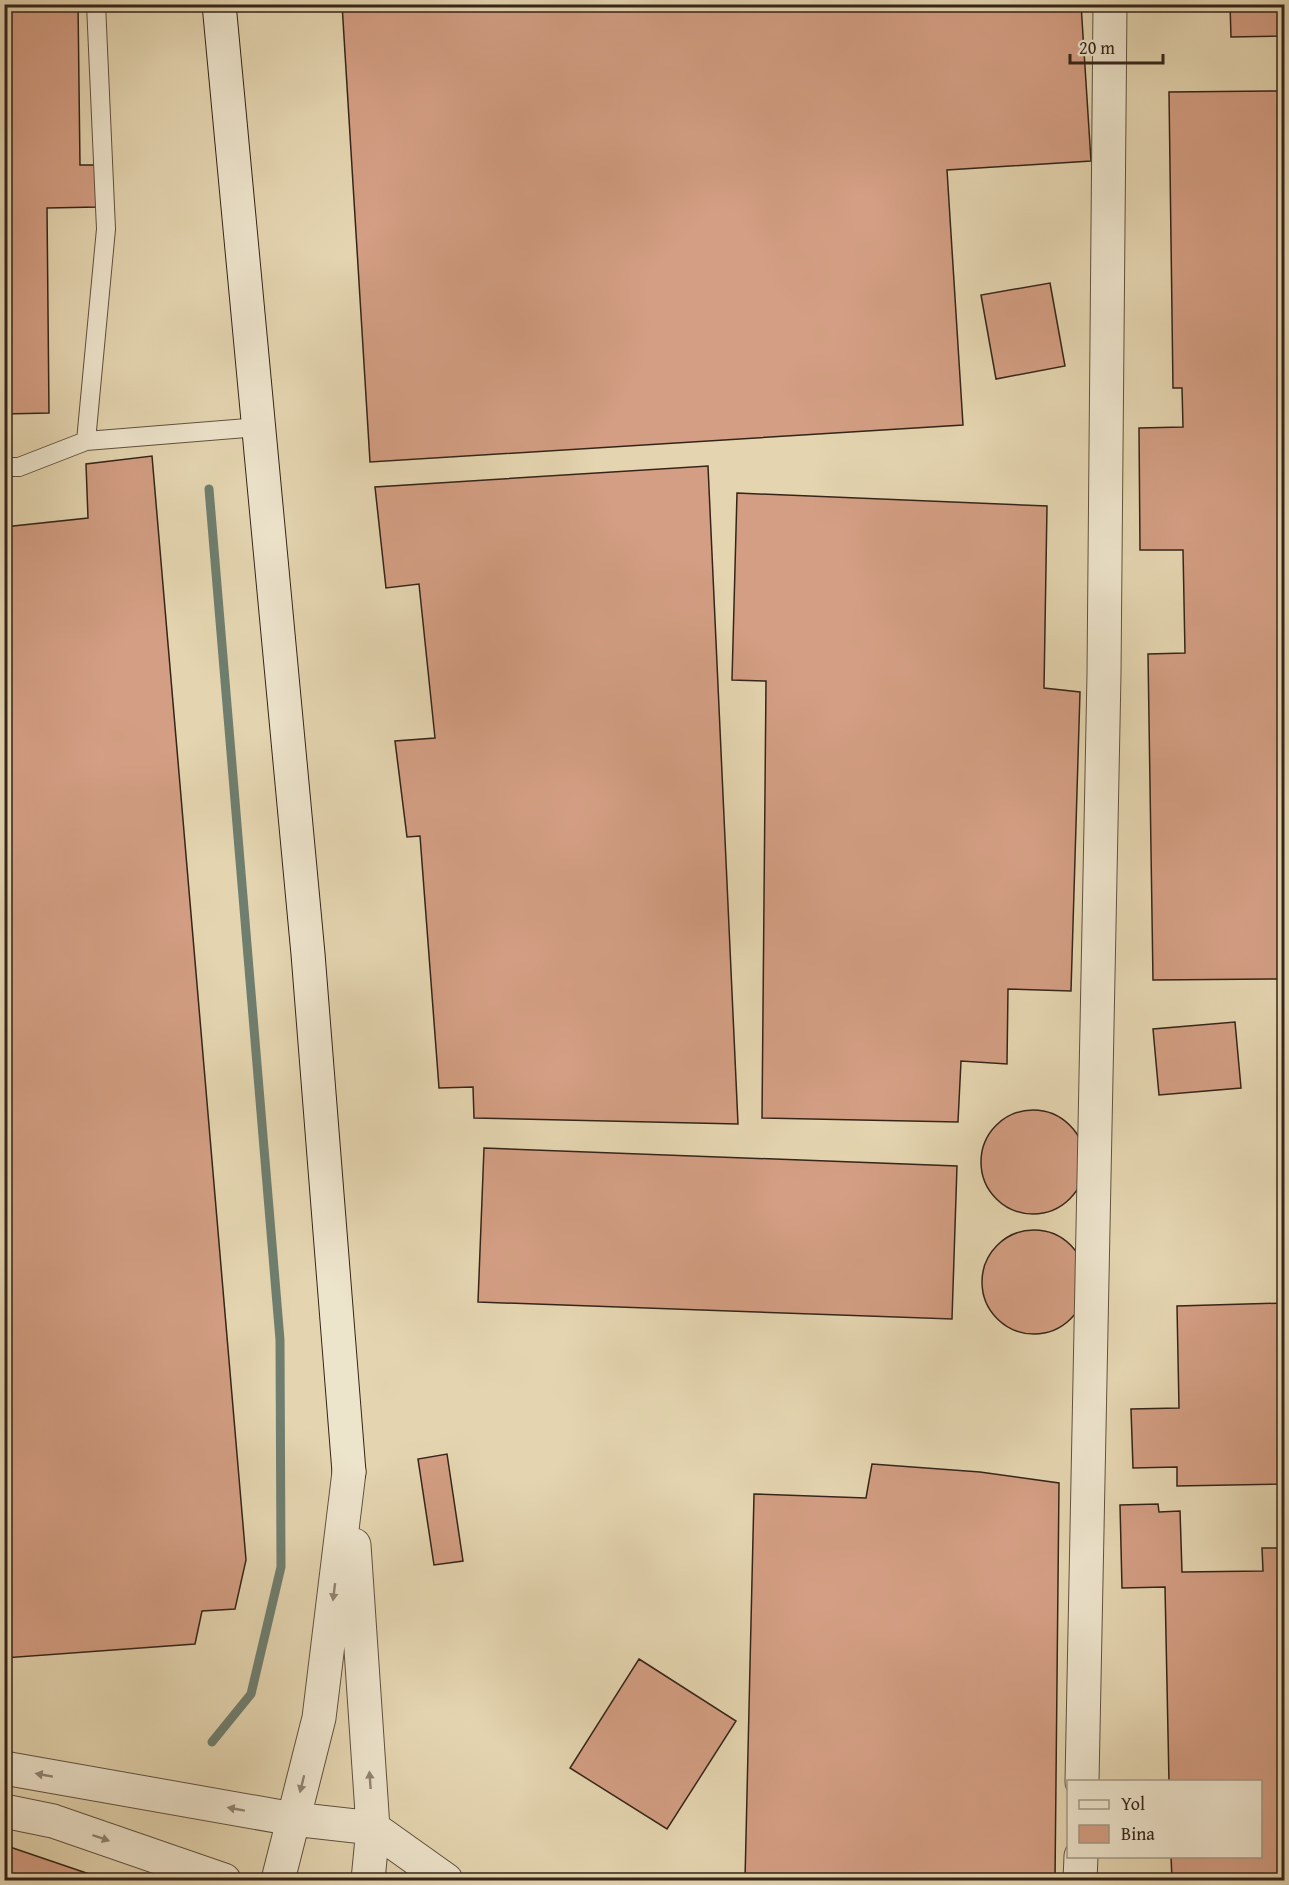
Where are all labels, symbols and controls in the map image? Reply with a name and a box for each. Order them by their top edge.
scale bar [1070,27,1163,65]
text: 20 m [1079,34,1115,61]
one-way arrow [329,1583,338,1602]
one-way arrow [34,1770,53,1779]
one-way arrow [365,1771,374,1790]
one-way arrow [297,1775,306,1793]
legend [1067,1780,1262,1858]
text: Yol [1121,1790,1145,1817]
one-way arrow [226,1804,245,1813]
text: Bina [1121,1820,1155,1847]
one-way arrow [92,1834,110,1843]

